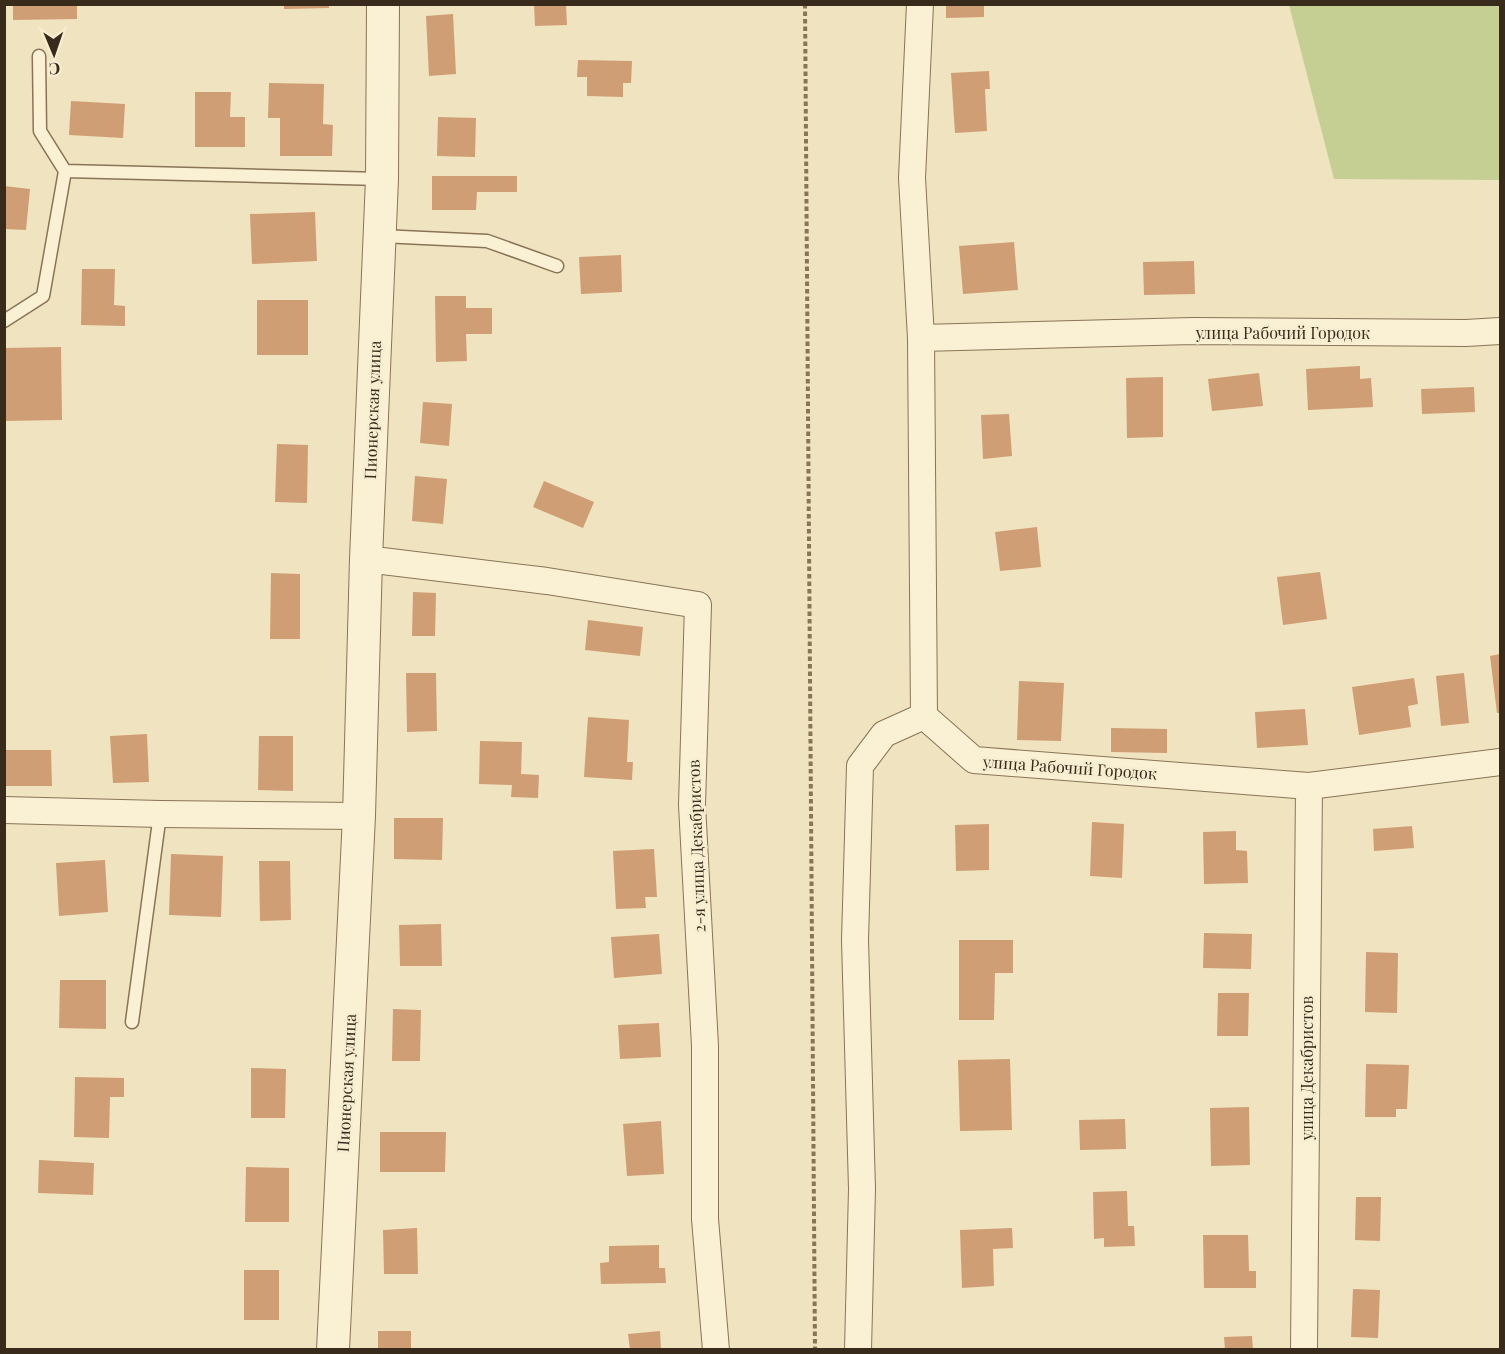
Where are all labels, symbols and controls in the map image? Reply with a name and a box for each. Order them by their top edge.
north arrow [24,24,84,84]
text: С [49,59,61,80]
street label: улица Рабочий Городок [1195,322,1370,343]
street label: Пионерская улица [359,340,385,480]
street label: улица Рабочий Городок [981,750,1158,784]
street label: 2-я улица Декабристов [682,759,710,933]
street label: улица Декабристов [1296,995,1317,1141]
street label: Пионерская улица [332,1013,360,1153]

